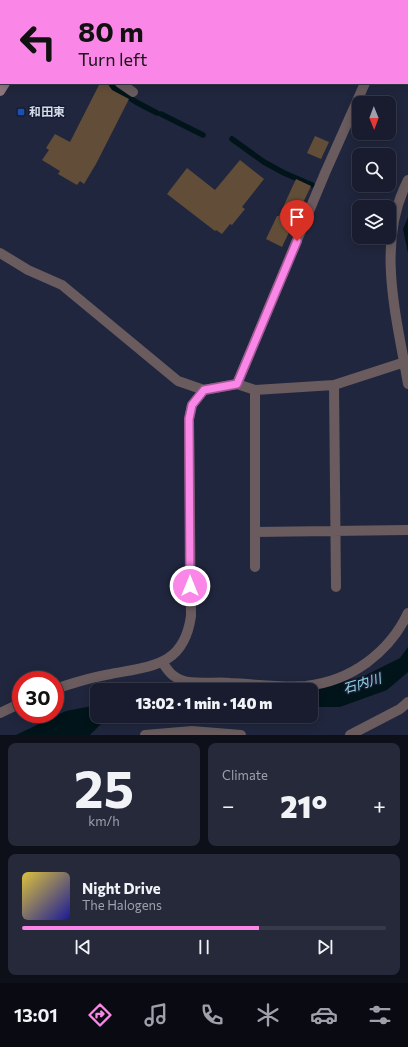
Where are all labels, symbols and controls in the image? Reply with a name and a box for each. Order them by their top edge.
text: 80 m [78,14,144,48]
icon: left [12,16,64,68]
text: Turn left [78,48,147,70]
north arrow [352,96,396,140]
map controls [352,96,396,244]
place label: 和田東 [29,104,65,118]
marker: 和田東 [16,107,26,117]
button: search [352,148,396,192]
pin [280,200,314,241]
button: layers [352,200,396,244]
icon: arrive [286,206,308,228]
position arrow [169,565,211,607]
water label: 石内川 [341,669,385,696]
speed limit sign: 30 [12,671,64,723]
text: 13:02 · 1 min · 140 m [136,694,272,712]
text: 25 [74,755,134,819]
text: Climate [222,767,268,783]
text: 21° [280,787,327,824]
text: − [222,792,235,819]
text: + [373,792,386,819]
text: km/h [88,813,120,829]
text: Night Drive [82,879,161,897]
text: The Halogens [82,897,162,913]
icon: previous [72,936,94,958]
icon: pause [193,936,215,958]
icon: next [314,936,336,958]
icon: directions [86,1001,114,1029]
icon: music [142,1001,170,1029]
icon: phone [198,1001,226,1029]
icon: climate [254,1001,282,1029]
icon: car [310,1001,338,1029]
icon: filters [366,1001,394,1029]
text: 13:01 [14,1004,58,1026]

